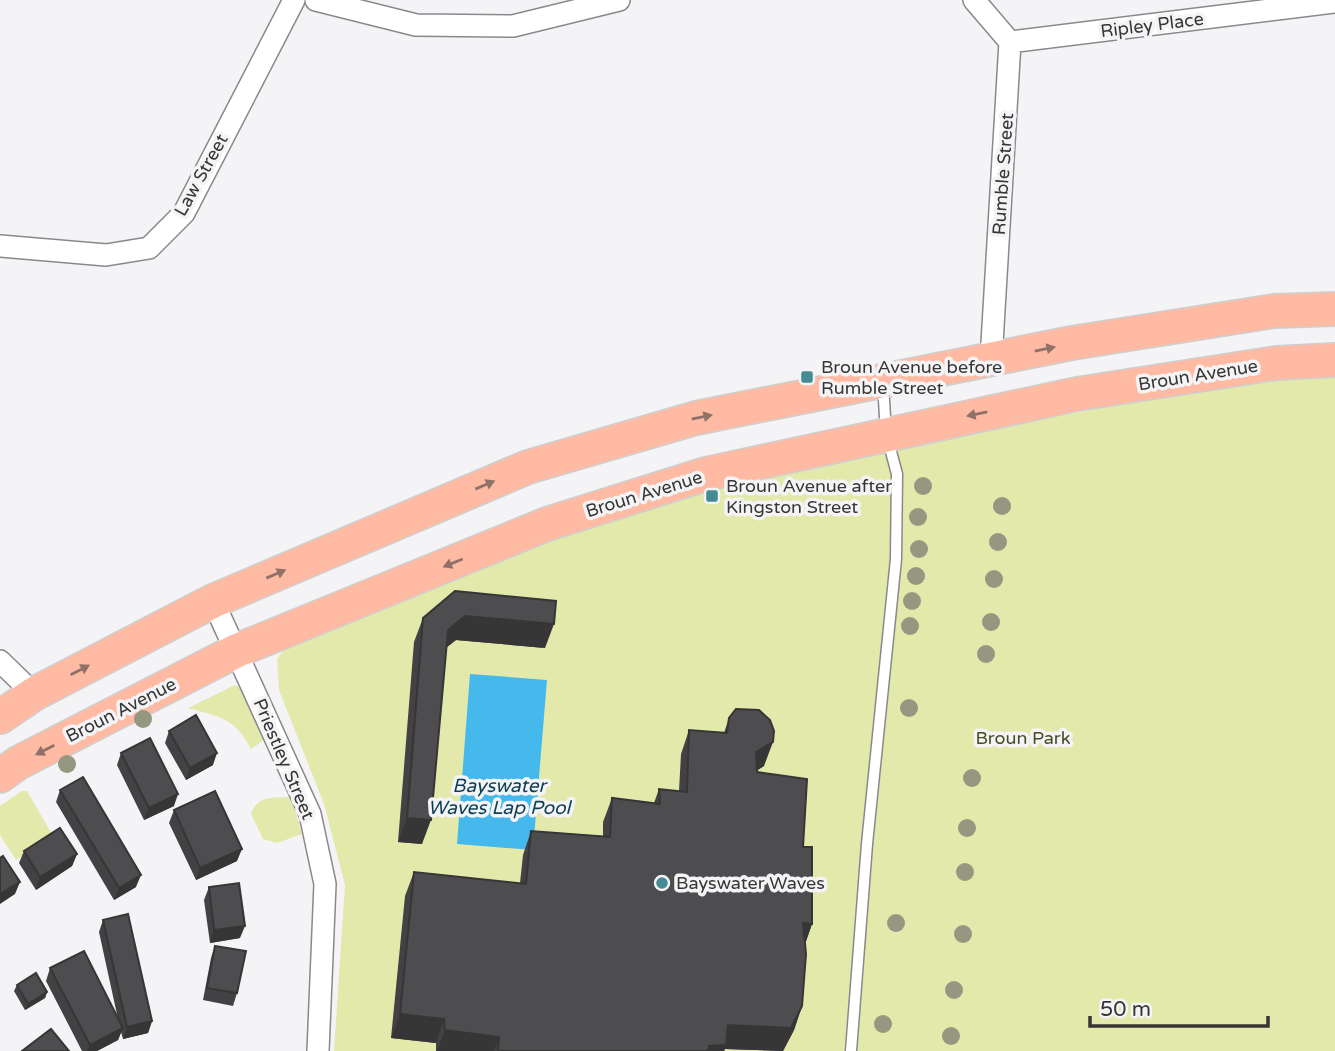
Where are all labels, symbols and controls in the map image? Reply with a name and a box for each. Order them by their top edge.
street label: Ripley Place [1099,8,1205,42]
street label: Rumble Street [988,112,1018,236]
street label: Law Street [169,130,233,220]
one-way arrow [1034,344,1056,355]
street label: Broun Avenue [1137,355,1259,395]
place label: Broun Avenue before Rumble Street [821,356,1002,399]
marker: Broun Avenue before Rumble Street [799,369,815,385]
one-way arrow [966,409,988,420]
one-way arrow [691,412,713,423]
street label: Broun Avenue [583,466,705,522]
place label: Broun Avenue after Kingston Street [726,475,892,518]
one-way arrow [475,479,495,491]
marker: Broun Avenue after Kingston Street [704,488,720,504]
one-way arrow [442,557,463,568]
one-way arrow [266,568,286,580]
one-way arrow [70,664,90,676]
street label: Broun Avenue [62,673,180,747]
street label: Priestley Street [249,695,319,823]
park label: Broun Park [976,727,1071,749]
one-way arrow [34,743,54,755]
water label: Bayswater Waves Lap Pool [428,775,573,819]
place label: Bayswater Waves [676,872,825,894]
marker: Bayswater Waves [654,875,670,891]
scale bar [1090,984,1268,1028]
text: 50 m [1100,997,1151,1022]

